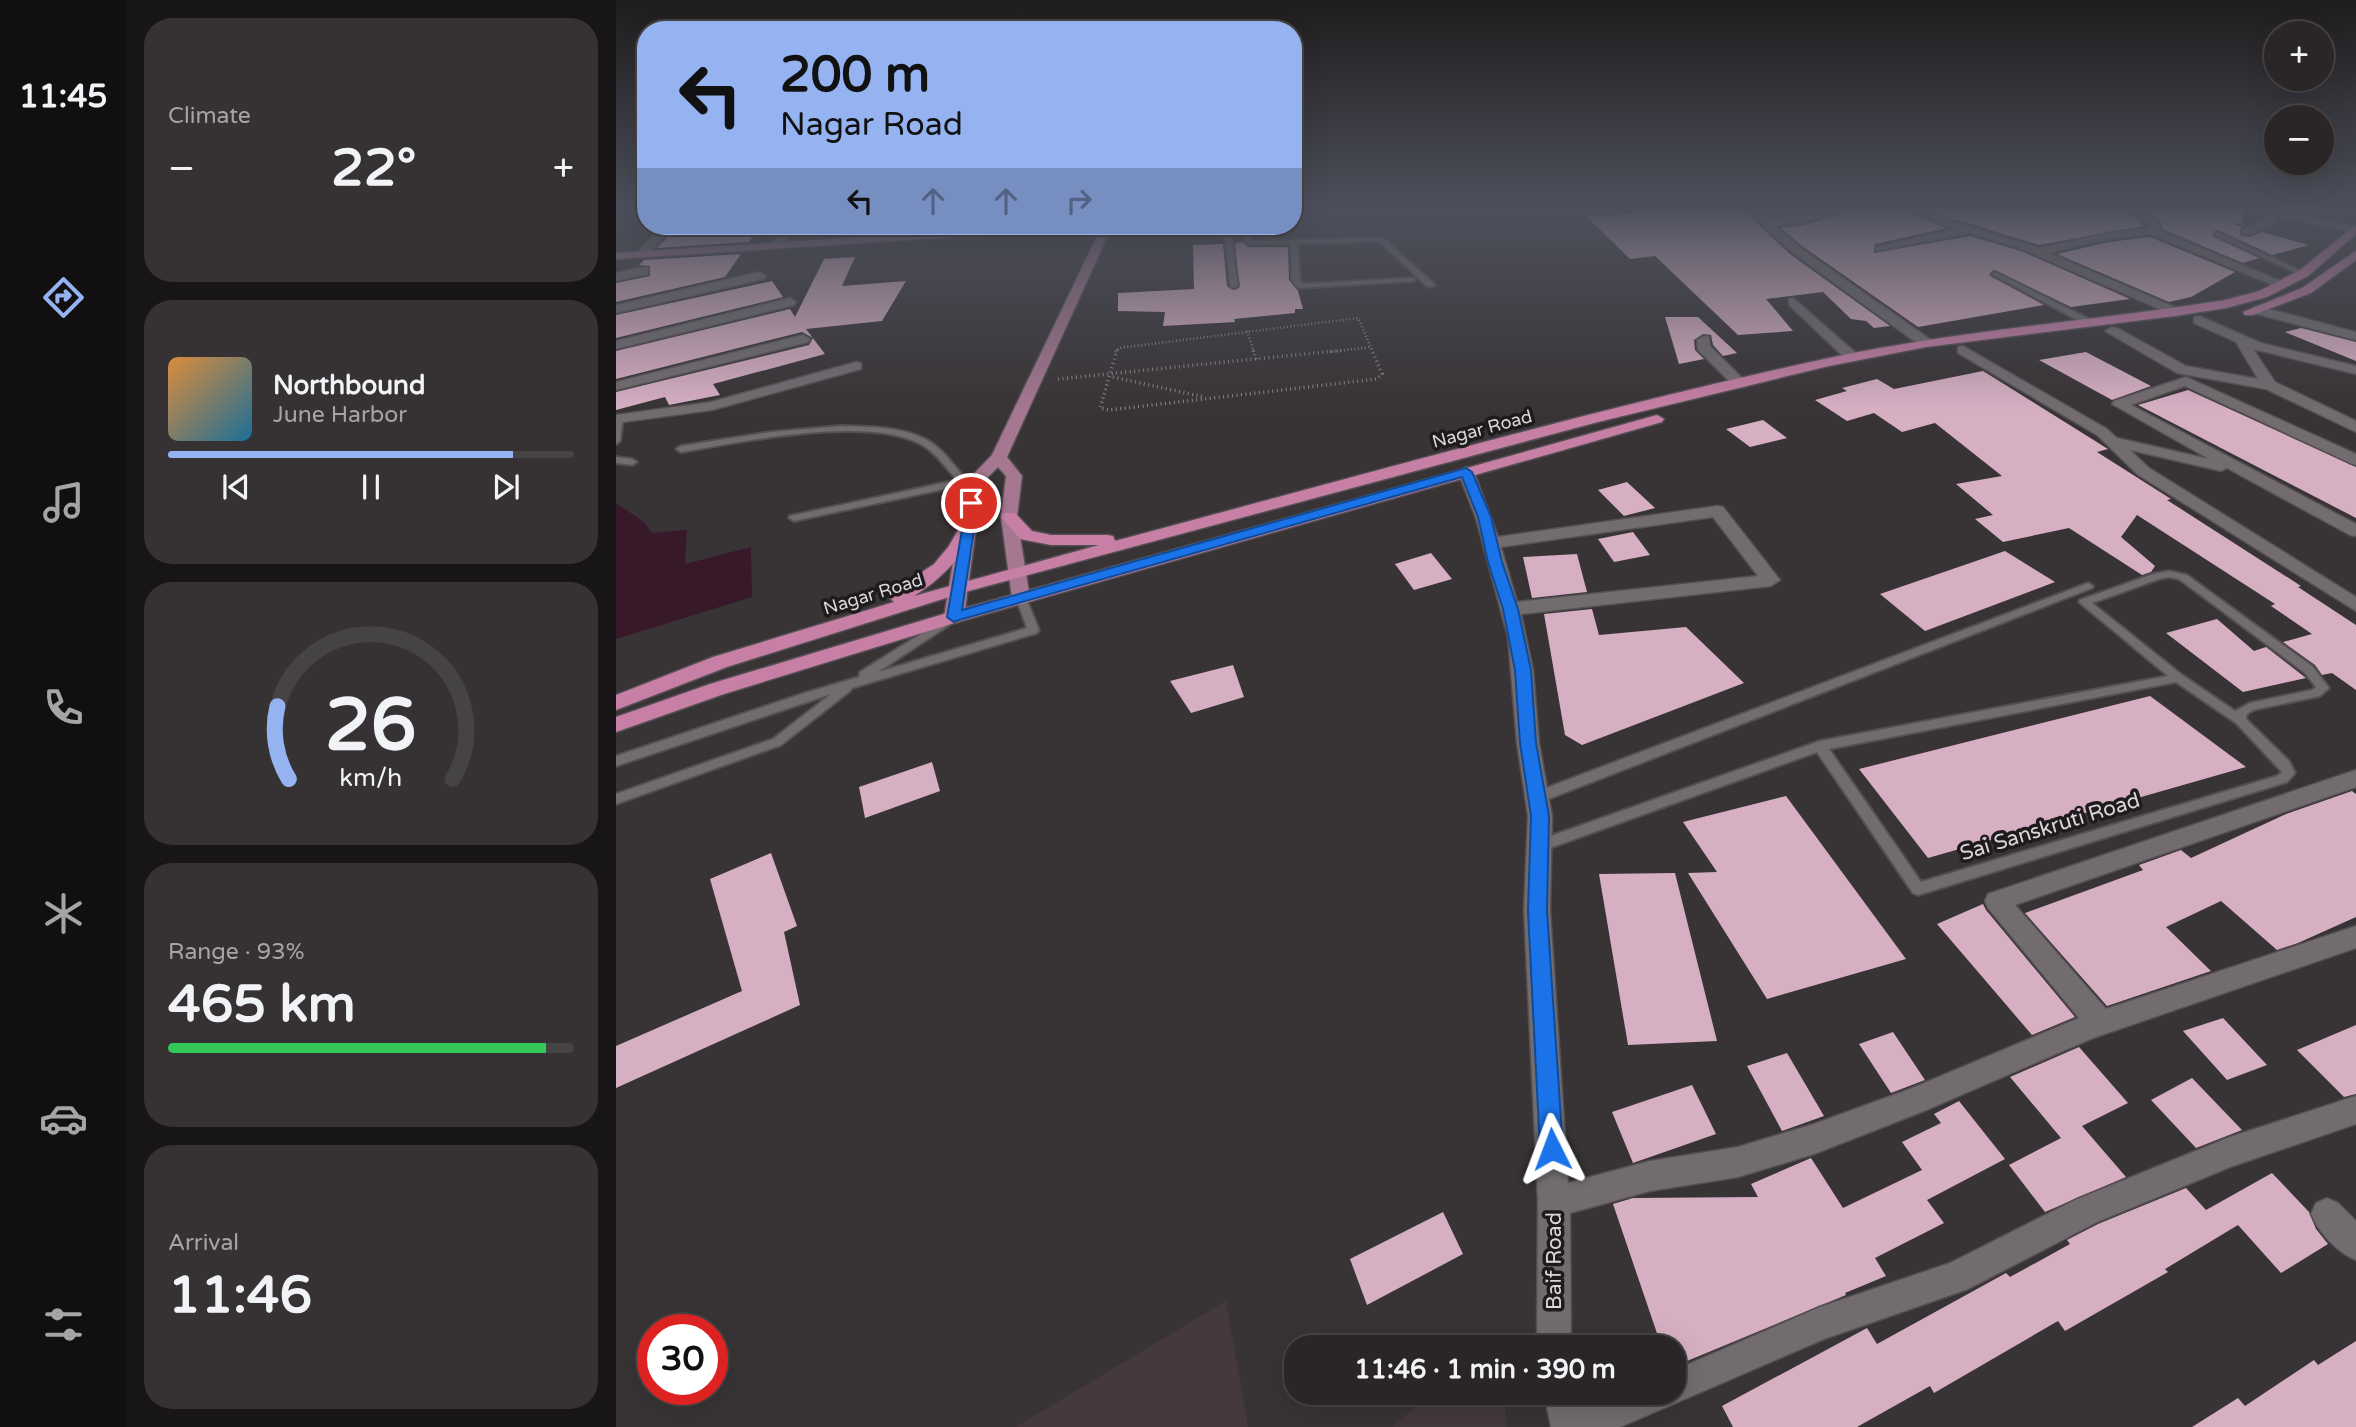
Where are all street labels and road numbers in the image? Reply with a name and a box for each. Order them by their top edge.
street label: Nagar Road [1429,405,1535,453]
street label: Nagar Road [821,568,925,620]
street label: Sai Sanskruti Road [1957,788,2143,866]
street label: Baif Road [1542,1212,1567,1310]

